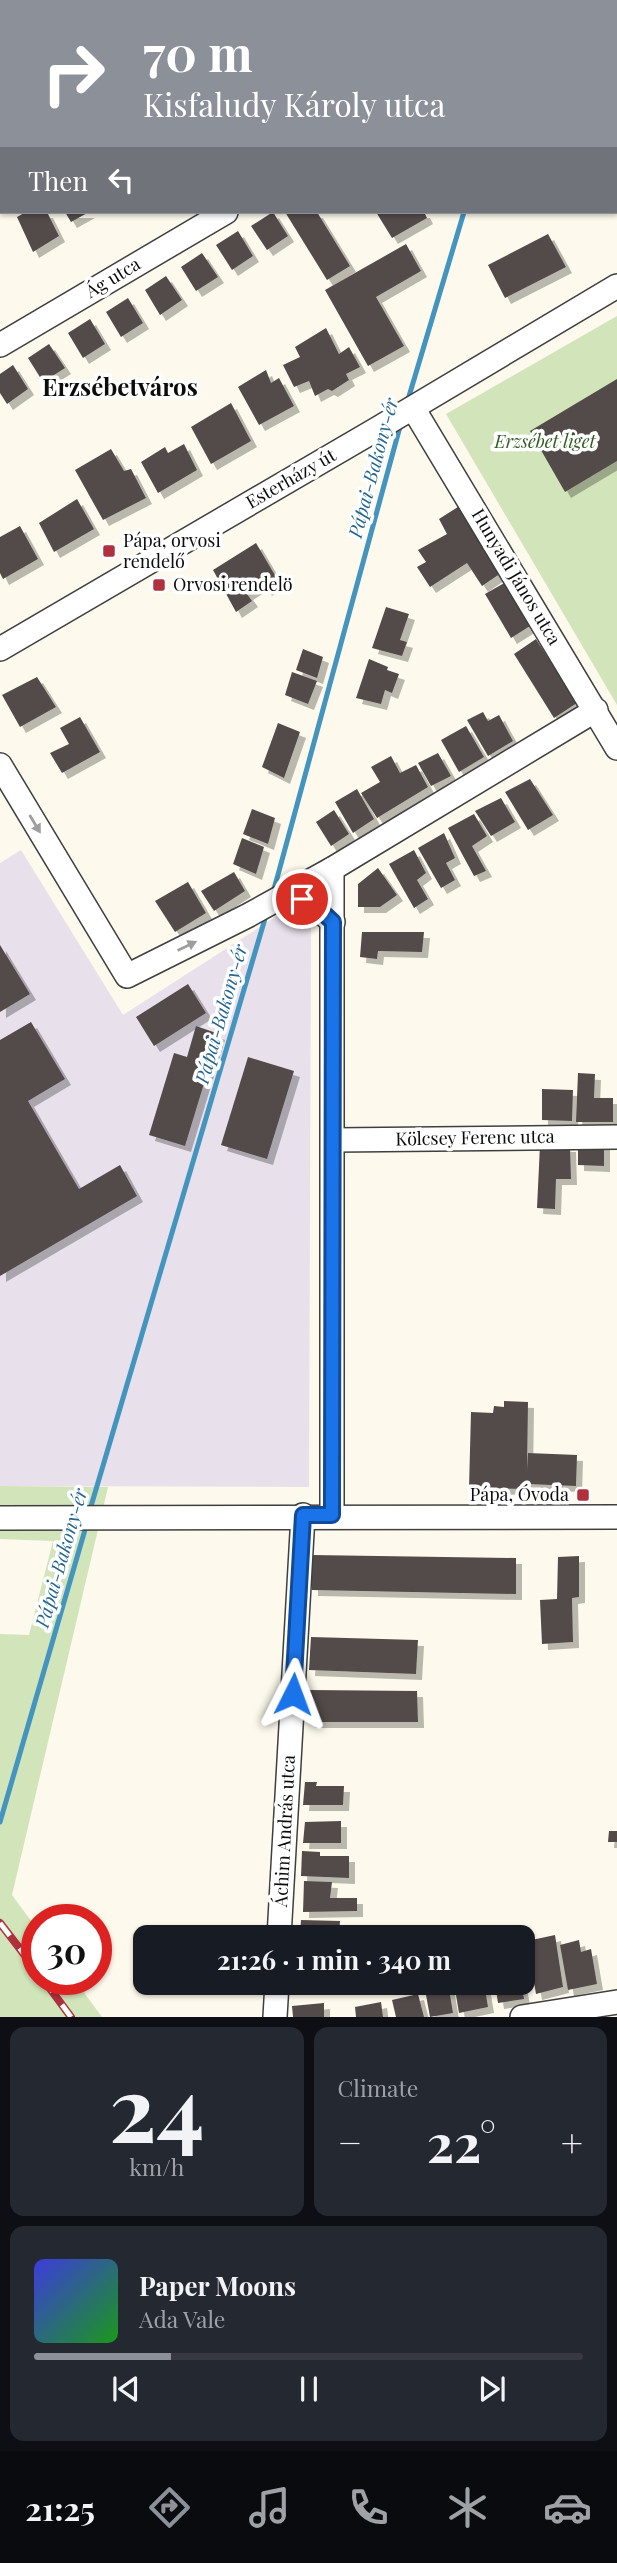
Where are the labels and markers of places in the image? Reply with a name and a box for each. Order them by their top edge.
place label: Pápa, orvosi rendelő [123,528,221,573]
marker: Pápa, orvosi rendelő [101,543,117,559]
place label: Orvosi rendelö [173,572,293,596]
marker: Orvosi rendelö [151,577,167,593]
pin [272,869,332,929]
place label: Pápa, Óvoda [470,1482,569,1506]
marker: Pápa, Óvoda [575,1487,591,1503]

